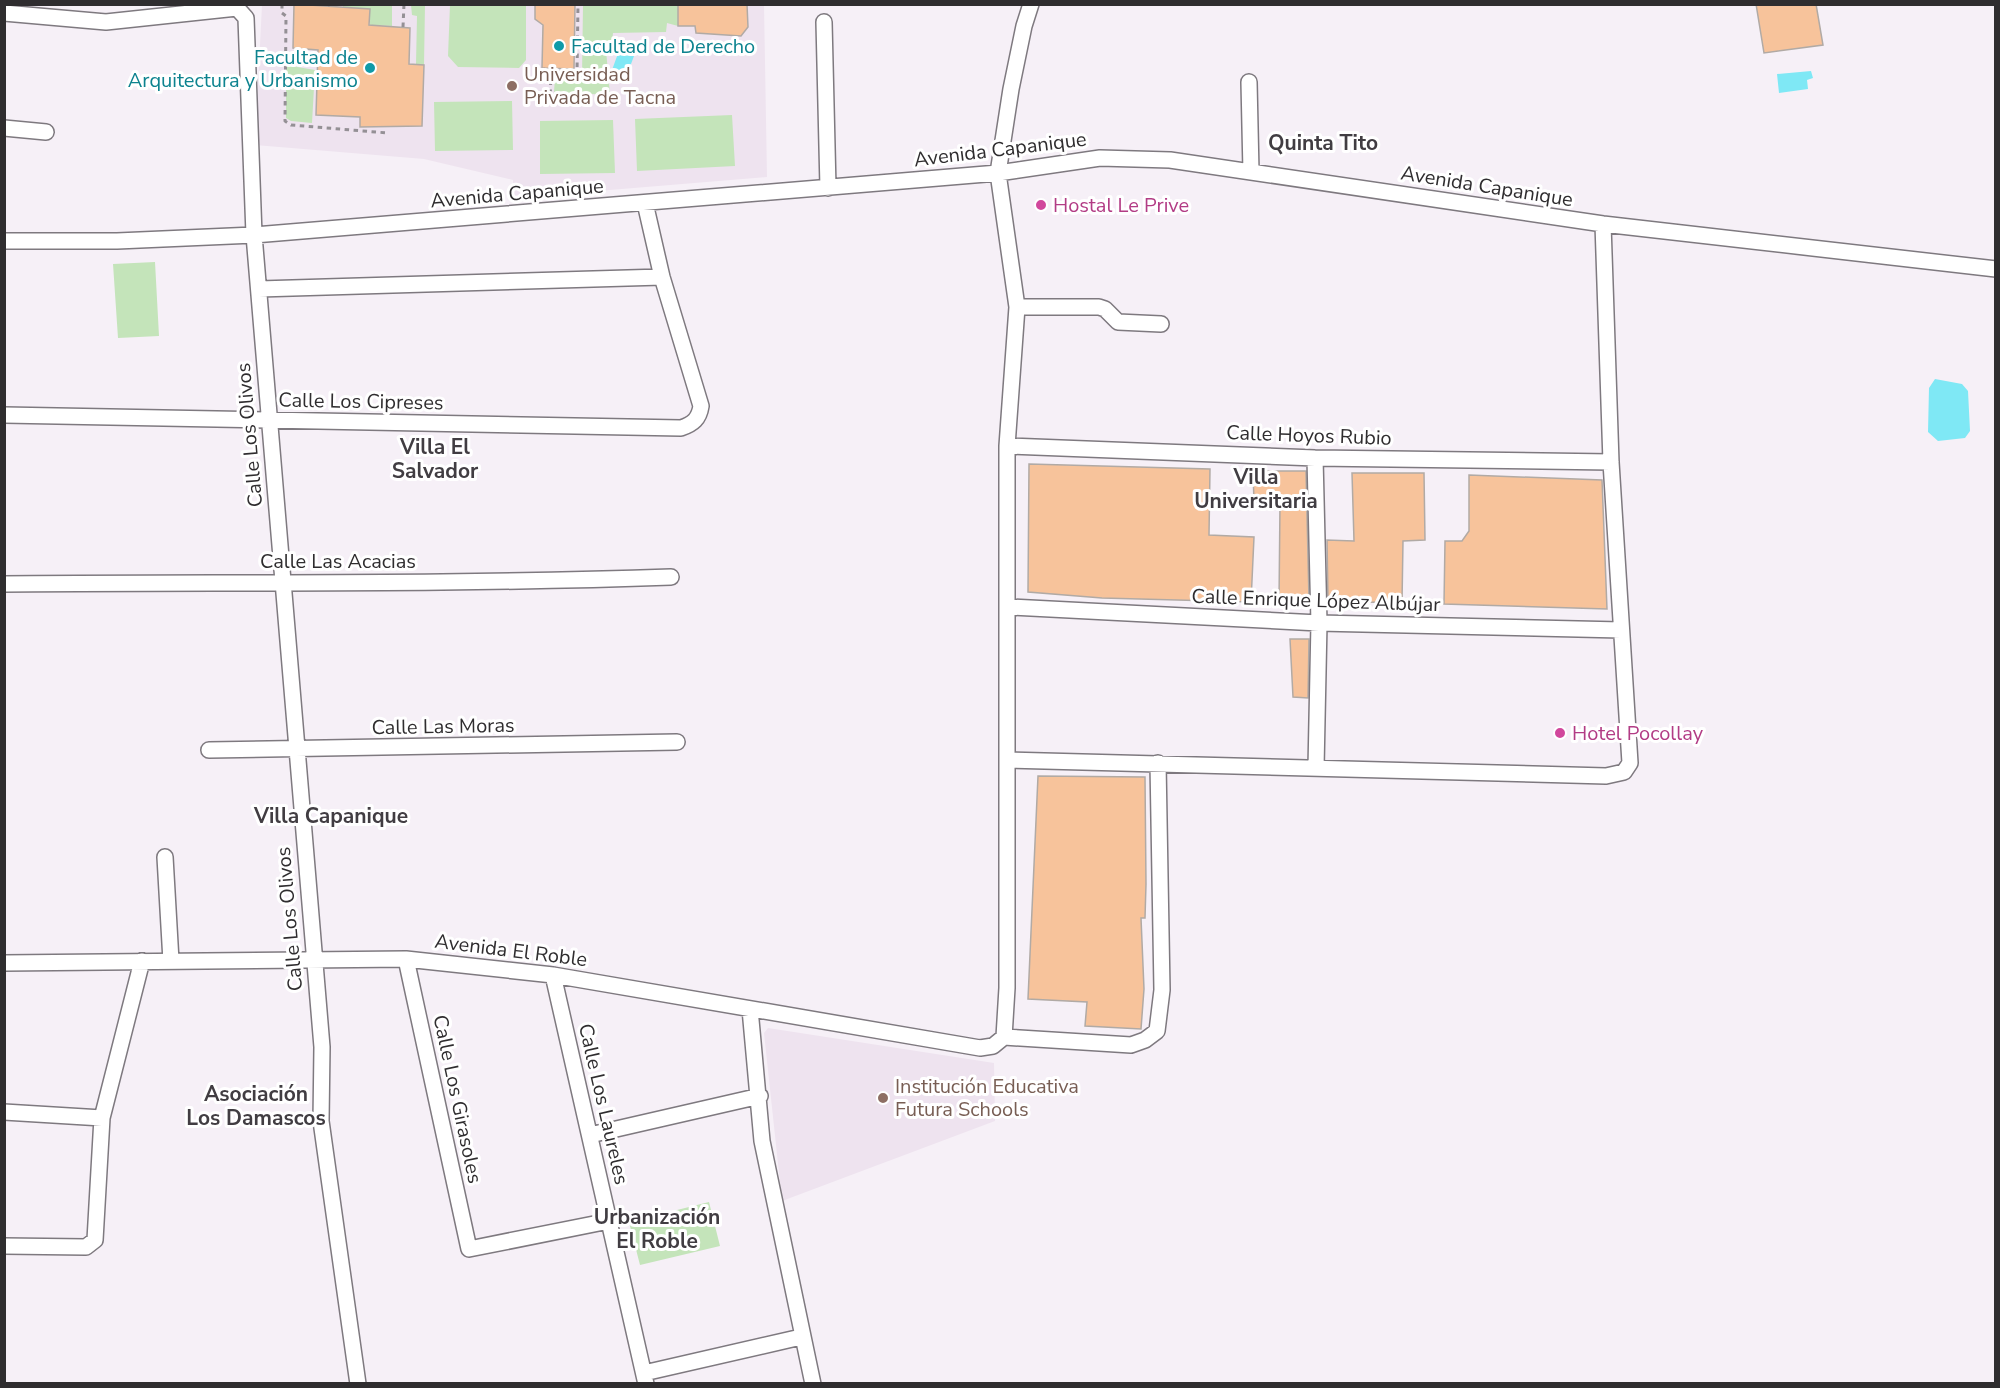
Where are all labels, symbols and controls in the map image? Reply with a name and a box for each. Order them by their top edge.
place label: Facultad de Derecho [571,33,755,60]
marker: Facultad de Derecho [552,39,566,53]
place label: Facultad de Arquitectura y Urbanismo [128,44,358,94]
marker: Facultad de Arquitectura y Urbanismo [363,61,377,75]
place label: Universidad Privada de Tacna [524,61,676,111]
marker: Universidad Privada de Tacna [505,79,519,93]
street label: Avenida Capanique [912,126,1088,173]
district label: Quinta Tito [1268,129,1378,157]
street label: Avenida Capanique [1399,160,1575,213]
street label: Avenida Capanique [429,172,605,215]
place label: Hostal Le Prive [1053,192,1189,219]
marker: Hostal Le Prive [1034,198,1048,212]
street label: Calle Los Olivos [230,362,269,508]
street label: Calle Los Cipreses [278,387,444,416]
street label: Calle Hoyos Rubio [1226,419,1392,452]
district label: Villa El Salvador [392,433,479,485]
district label: Villa Universitaria [1194,463,1318,515]
street label: Calle Las Acacias [260,548,416,575]
street label: Calle Enrique López Albújar [1191,583,1441,618]
street label: Calle Las Moras [371,712,515,741]
place label: Hotel Pocollay [1572,720,1704,747]
marker: Hotel Pocollay [1553,726,1567,740]
district label: Villa Capanique [253,802,408,830]
street label: Calle Los Olivos [270,846,309,992]
street label: Avenida El Roble [433,928,589,973]
street label: Calle Los Girasoles [426,1012,489,1186]
street label: Calle Los Laureles [572,1021,635,1187]
place label: Institución Educativa Futura Schools [895,1073,1079,1123]
district label: Asociación Los Damascos [186,1080,326,1132]
marker: Institución Educativa Futura Schools [876,1091,890,1105]
district label: Urbanización El Roble [594,1203,720,1255]

